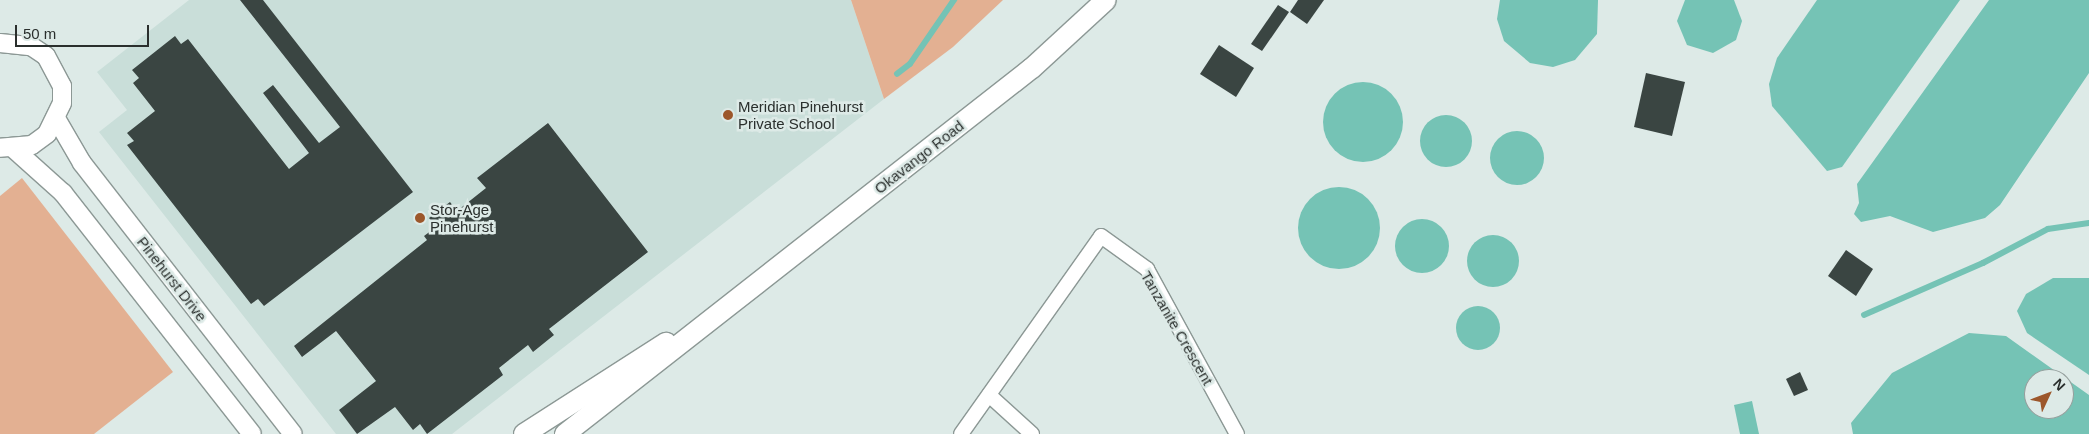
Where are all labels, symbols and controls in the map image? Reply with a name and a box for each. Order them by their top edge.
scale bar [18,15,151,47]
text: 50 m [23,25,56,42]
place label: Meridian Pinehurst Private School [738,97,863,132]
marker: Meridian Pinehurst Private School [722,109,734,121]
street label: Okavango Road [871,117,967,197]
place label: Stor-Age Pinehurst [430,200,493,235]
marker: Stor-Age Pinehurst [414,212,426,224]
street label: Pinehurst Drive [133,233,211,325]
street label: Tanzanite Crescent [1137,268,1217,388]
north arrow [2024,369,2074,419]
text: N [2050,375,2069,394]

